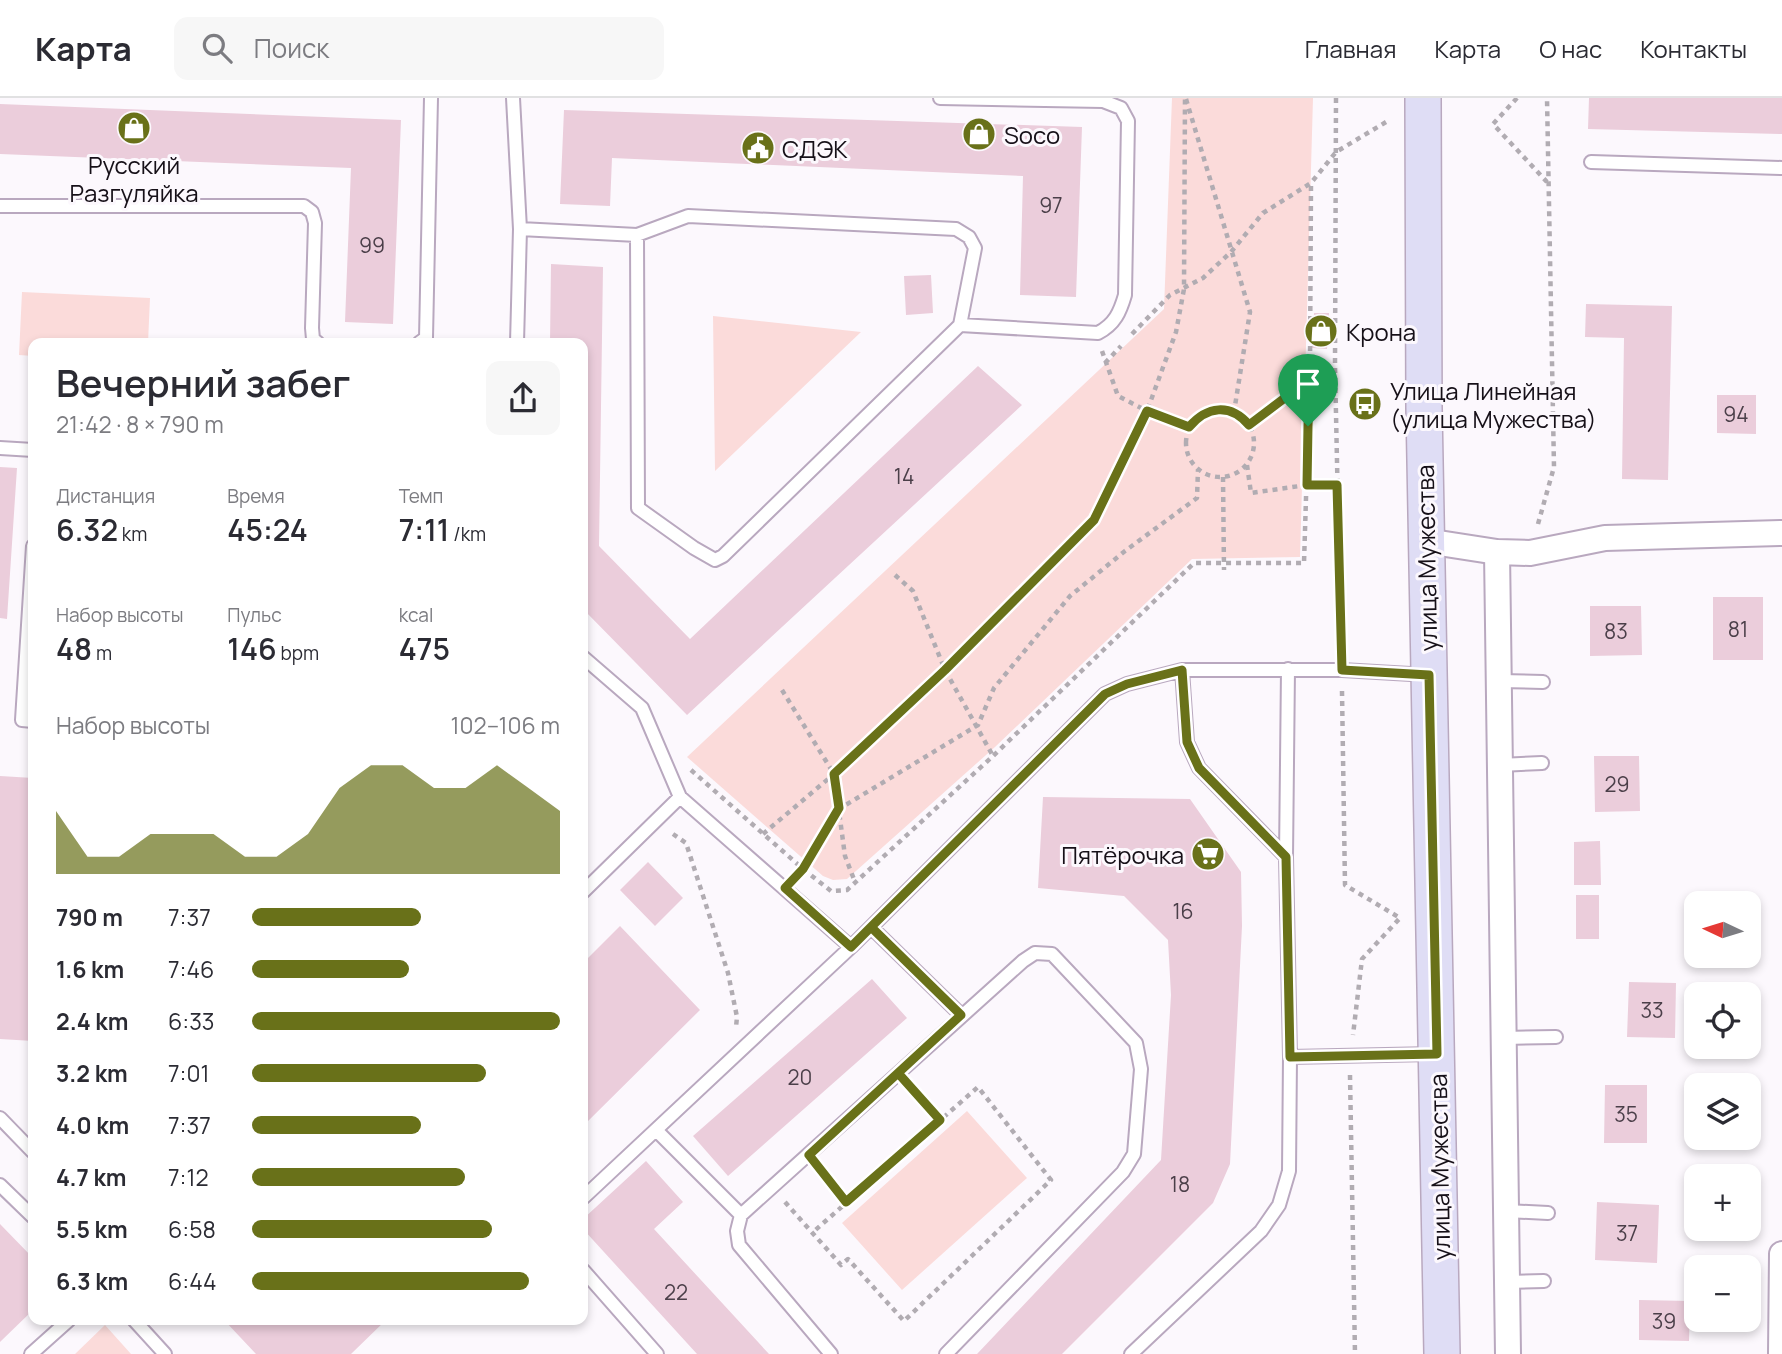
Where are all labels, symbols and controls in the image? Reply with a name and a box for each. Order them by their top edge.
search box [174,17,664,80]
text: Карта [35,26,132,71]
icon: search [198,29,236,67]
text: Поиск [254,30,329,66]
text: Главная [1305,32,1396,65]
text: Карта [1434,32,1501,65]
text: О нас [1539,32,1602,65]
text: Контакты [1640,32,1747,65]
shop icon: Русский Разгуляйка [115,109,153,147]
shop icon: Soco [960,115,998,153]
place label: Soco [1004,118,1060,151]
public building icon: СДЭК [739,129,777,167]
place label: СДЭК [782,132,848,165]
place label: Русский Разгуляйка [69,148,199,209]
house number: 97 [1039,191,1063,219]
house number: 99 [359,231,385,259]
shop icon: Крона [1302,312,1340,350]
place label: Крона [1346,315,1416,348]
pin [1278,354,1338,426]
text: Вечерний забег [56,356,350,408]
button: share [486,361,560,435]
icon: arrive [1289,365,1327,403]
place label: Улица Линейная (улица Мужества) [1390,374,1597,435]
bus stop icon: Улица Линейная (улица Мужества) [1346,385,1384,423]
house number: 94 [1723,400,1749,428]
text: 21:42 · 8 × 790 m [56,408,224,440]
house number: 14 [894,462,914,490]
street label: улица Мужества [1408,464,1444,652]
text: Дистанция [56,483,155,509]
text: Время [227,483,285,509]
text: Темп [399,483,443,509]
text: 6.32 [56,509,118,550]
text: 45:24 [227,509,308,550]
text: 7:11 [399,509,450,550]
text: km [118,521,147,547]
text: /km [450,521,486,547]
text: Набор высоты [56,602,183,628]
text: Пульс [227,602,282,628]
text: kcal [399,602,433,628]
house number: 81 [1728,615,1748,643]
house number: 83 [1604,617,1628,645]
text: 48 [56,628,92,669]
text: 146 [227,628,277,669]
text: 475 [399,628,450,669]
text: m [92,640,112,666]
text: bpm [277,640,319,666]
text: Набор высоты [56,709,210,741]
text: 102–106 m [451,709,560,741]
house number: 29 [1604,770,1630,798]
supermarket icon: Пятёрочка [1189,835,1227,873]
place label: Пятёрочка [1061,838,1184,871]
north arrow [1684,891,1760,968]
map controls [1684,891,1761,1332]
house number: 16 [1172,897,1194,925]
text: 790 m [56,901,123,933]
text: 7:37 [168,901,211,933]
text: 1.6 km [56,953,124,985]
text: 7:46 [168,953,214,985]
button: locate [1684,982,1761,1059]
house number: 33 [1640,996,1664,1024]
text: 2.4 km [56,1005,128,1037]
text: 6:33 [168,1005,215,1037]
text: 3.2 km [56,1057,128,1089]
text: 7:01 [168,1057,209,1089]
house number: 20 [788,1063,812,1091]
street label: улица Мужества [1421,1073,1457,1261]
button: layers [1684,1073,1761,1150]
house number: 35 [1614,1100,1638,1128]
text: 4.0 km [56,1109,129,1141]
text: 7:37 [168,1109,211,1141]
text: 4.7 km [56,1161,126,1193]
text: 7:12 [168,1161,209,1193]
button: + [1684,1164,1761,1241]
house number: 18 [1170,1170,1190,1198]
text: 5.5 km [56,1213,128,1245]
text: 6:58 [168,1213,216,1245]
house number: 37 [1616,1219,1638,1247]
button: − [1684,1255,1761,1332]
text: 6.3 km [56,1265,128,1297]
text: 6:44 [168,1265,217,1297]
house number: 22 [664,1278,688,1306]
house number: 39 [1652,1307,1676,1335]

